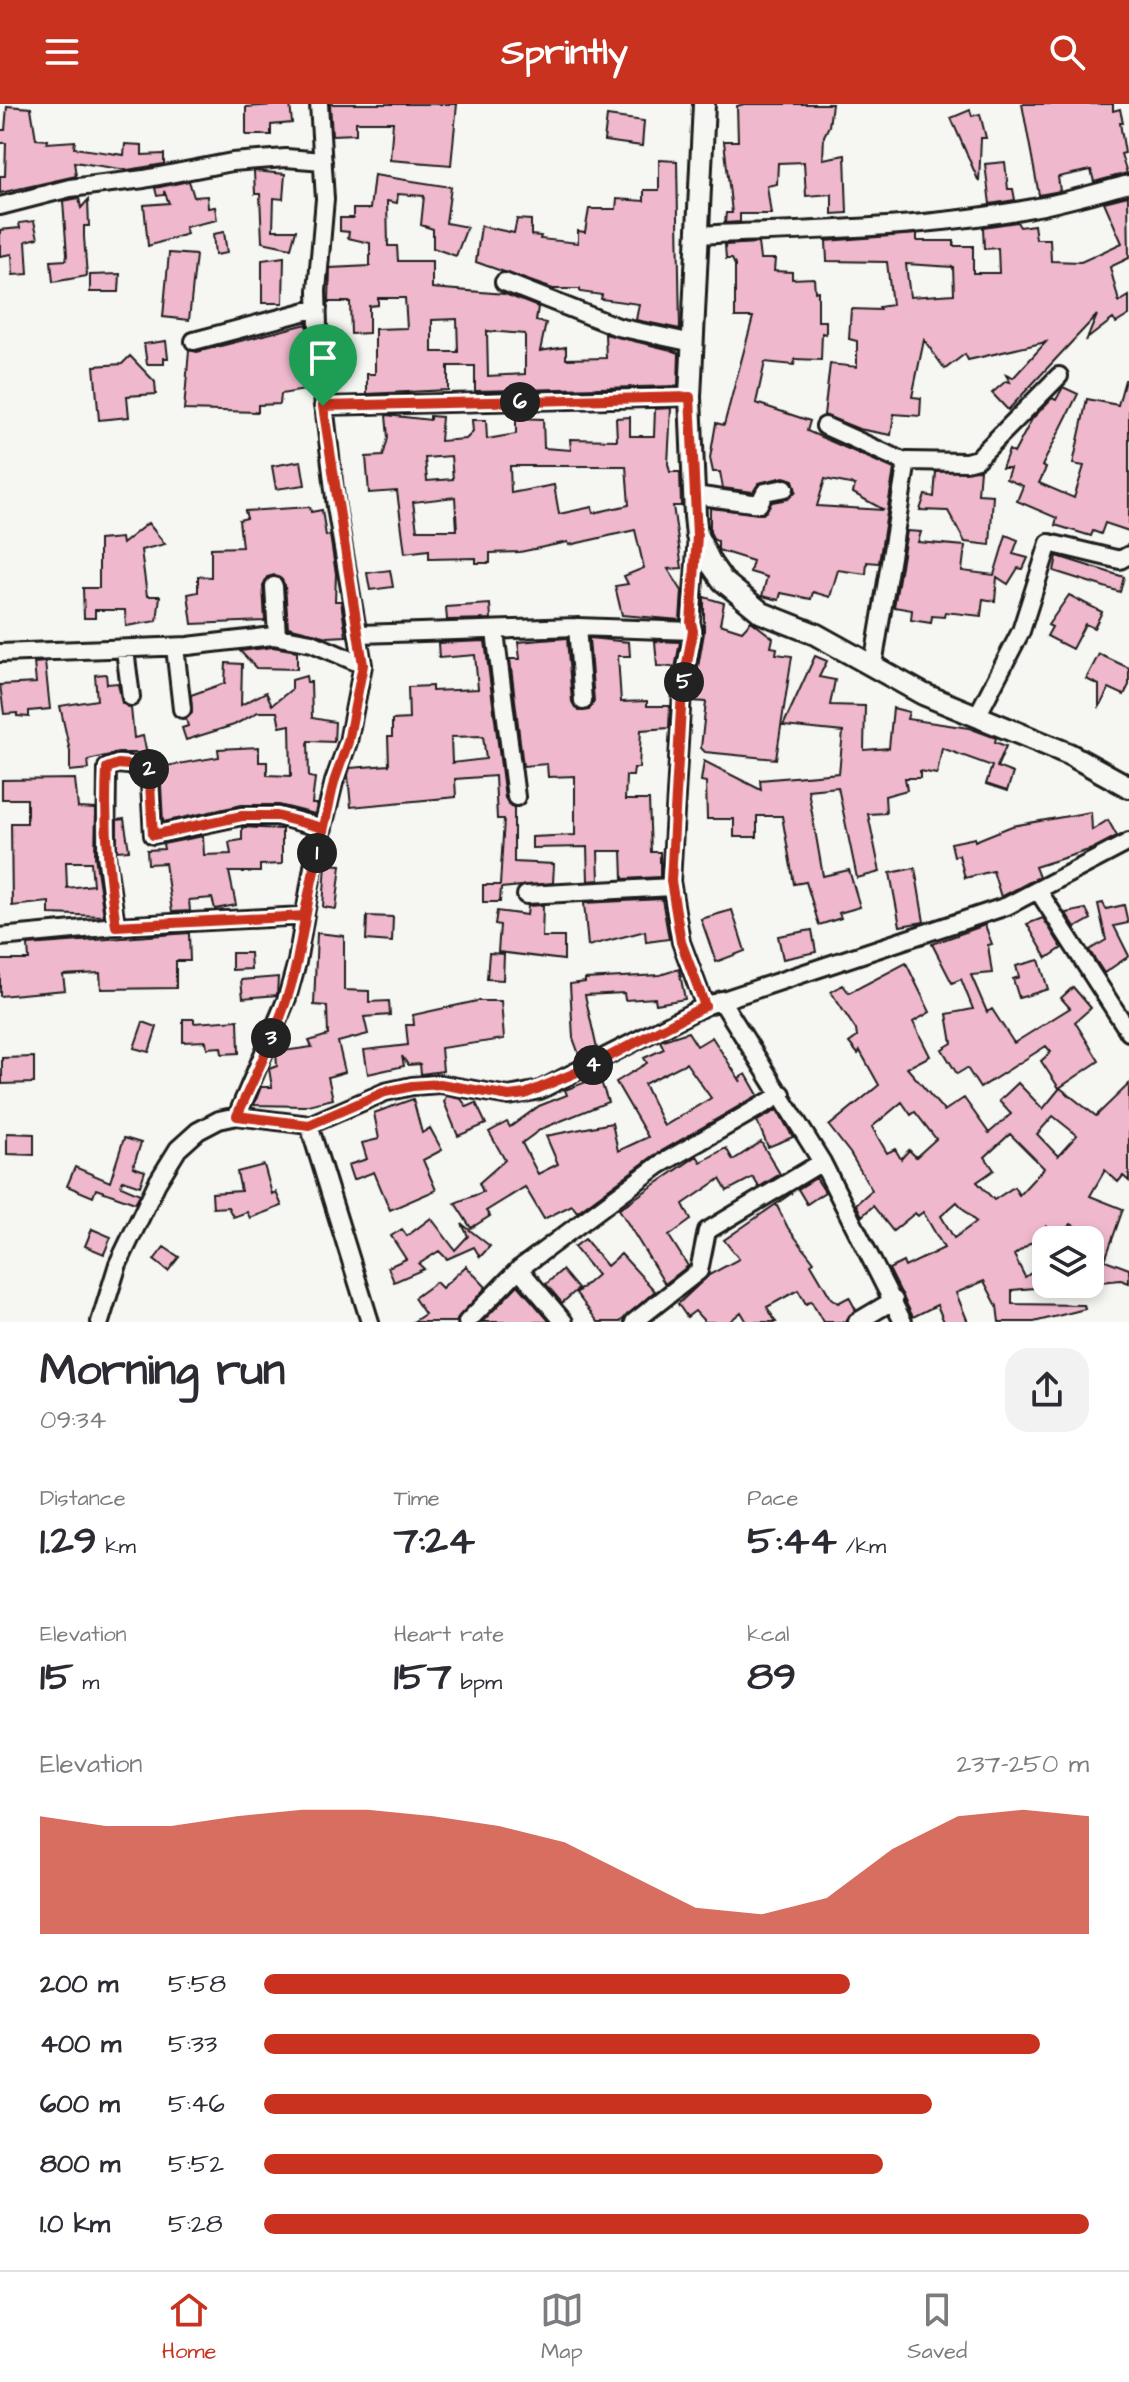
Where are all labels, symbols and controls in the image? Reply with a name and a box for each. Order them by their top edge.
text: Sprintly [501,27,628,78]
icon: menu [40,30,84,74]
icon: search [1045,30,1089,74]
pin [289,324,357,406]
icon: arrive [301,336,345,380]
pin: 6 [500,382,540,422]
text: 6 [513,386,527,417]
pin: 5 [664,662,704,702]
text: 5 [676,666,692,697]
pin: 2 [129,749,169,789]
text: 2 [143,753,155,784]
pin: 1 [297,833,337,873]
text: 1 [316,837,318,868]
pin: 3 [251,1018,291,1058]
text: 3 [265,1022,277,1053]
pin: 4 [573,1045,613,1085]
text: 4 [586,1049,600,1080]
map controls [1032,1226,1104,1298]
button: layers [1032,1226,1104,1298]
text: Morning run [40,1341,285,1402]
button: share [1005,1348,1089,1432]
text: 09:34 [40,1402,106,1438]
text: Distance [40,1483,126,1514]
text: Time [394,1483,440,1514]
text: Pace [747,1483,798,1514]
text: 1.29 [40,1514,96,1569]
text: 7:24 [394,1514,475,1569]
text: 5:44 [747,1514,837,1569]
text: km [96,1531,136,1562]
text: /km [837,1531,886,1562]
text: Elevation [40,1619,127,1650]
text: Heart rate [394,1619,504,1650]
text: kcal [747,1619,789,1650]
text: 15 [40,1650,73,1705]
text: 157 [394,1650,452,1705]
text: 89 [747,1650,796,1705]
text: m [73,1667,99,1698]
text: bpm [452,1667,502,1698]
text: Elevation [40,1746,142,1782]
text: 237–250 m [956,1746,1089,1782]
text: 200 m [40,1966,118,2002]
text: 5:58 [168,1966,226,2002]
text: 400 m [40,2026,121,2062]
text: 5:33 [168,2026,217,2062]
text: 600 m [40,2086,120,2122]
text: 5:46 [168,2086,225,2122]
text: 800 m [40,2146,120,2182]
text: 5:52 [168,2146,224,2182]
text: 1.0 km [40,2206,110,2242]
text: 5:28 [168,2206,223,2242]
tab: Home [162,2288,216,2367]
tab: Map [540,2288,584,2367]
tab: Saved [907,2288,967,2367]

